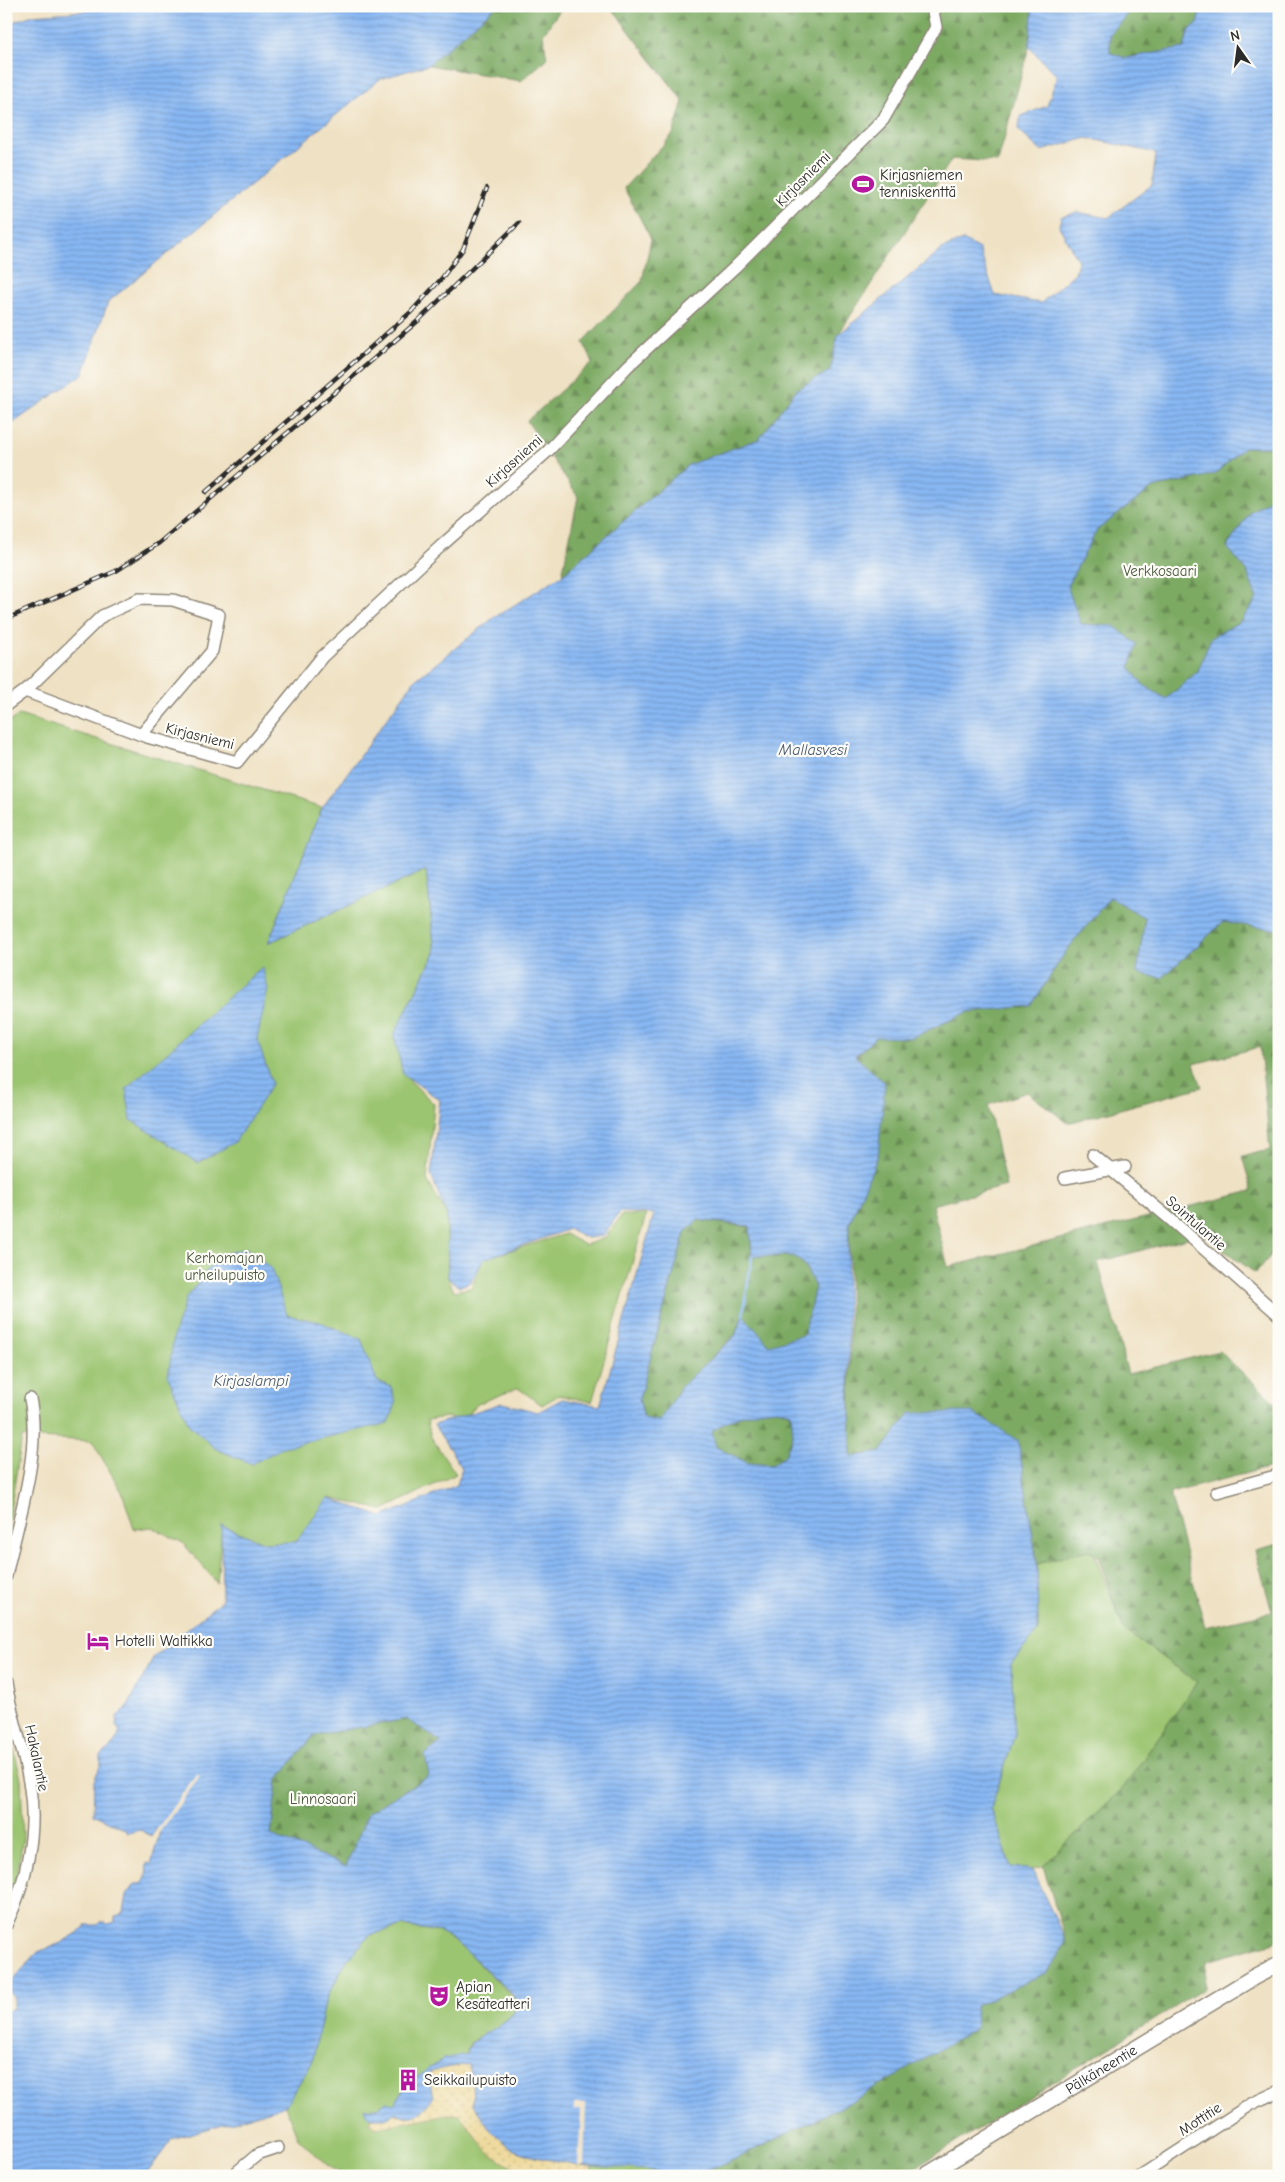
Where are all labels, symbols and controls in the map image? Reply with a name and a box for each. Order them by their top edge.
north arrow [1212,22,1262,72]
text: N [1228,27,1241,45]
street label: Kirjasniemi [772,148,834,210]
place label: Kirjasniemen tenniskenttä [879,166,963,201]
sports icon: Kirjasniemen tenniskenttä [850,171,876,197]
street label: Kirjasniemi [482,431,546,491]
park label: Verkkosaari [1123,562,1197,580]
street label: Kirjasniemi [164,719,236,753]
water label: Mallasvesi [778,741,848,759]
street label: Sointulantie [1162,1192,1230,1255]
park label: Kerhomajan urheilupuisto [185,1249,265,1284]
water label: Kirjaslampi [213,1372,289,1390]
hotel icon: Hotelli Waltikka [85,1628,111,1654]
place label: Hotelli Waltikka [115,1632,213,1650]
street label: Hakalantie [21,1723,53,1793]
park label: Linnosaari [290,1790,356,1808]
place label: Apian Kesäteatteri [456,1978,530,2013]
theatre icon: Apian Kesäteatteri [426,1983,452,2009]
street label: Pälkäneentie [1062,2041,1141,2098]
building icon: Seikkailupuisto [395,2067,421,2093]
place label: Seikkailupuisto [424,2071,517,2089]
street label: Mottitie [1175,2098,1225,2140]

